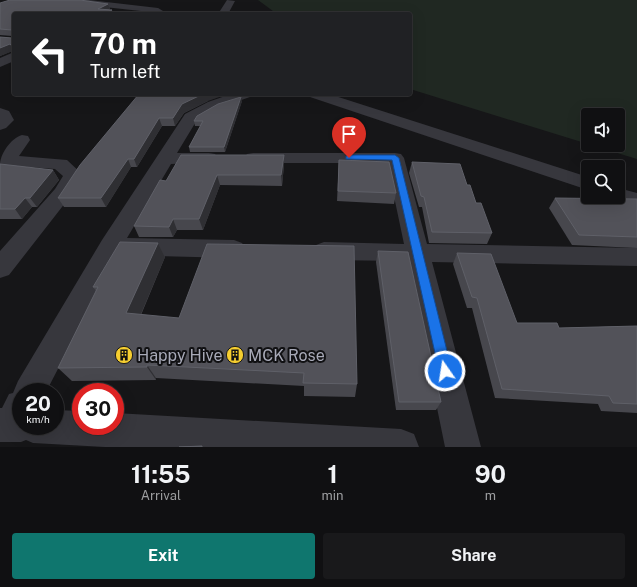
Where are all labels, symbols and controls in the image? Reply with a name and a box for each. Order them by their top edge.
text: 70 m [90,27,157,60]
icon: left [24,28,76,80]
text: Turn left [90,61,160,82]
map controls [581,108,625,204]
button: sound [581,108,625,152]
pin [332,117,366,158]
icon: arrive [338,123,360,145]
button: search [581,160,625,204]
building icon: Happy Hive [114,345,134,365]
building icon: MCK Rose [225,345,245,365]
place label: Happy Hive [137,346,223,365]
place label: MCK Rose [248,346,325,365]
position arrow [424,350,466,392]
speed limit sign: 30 [72,383,124,435]
text: 20 [25,392,51,416]
text: km/h [26,413,50,425]
text: 11:55 [131,460,190,488]
text: 1 [327,460,338,488]
text: 90 [475,460,506,488]
text: Arrival [141,488,181,503]
text: min [322,488,344,503]
text: m [485,488,496,503]
button: Exit [12,533,315,579]
button: Share [323,533,625,579]

